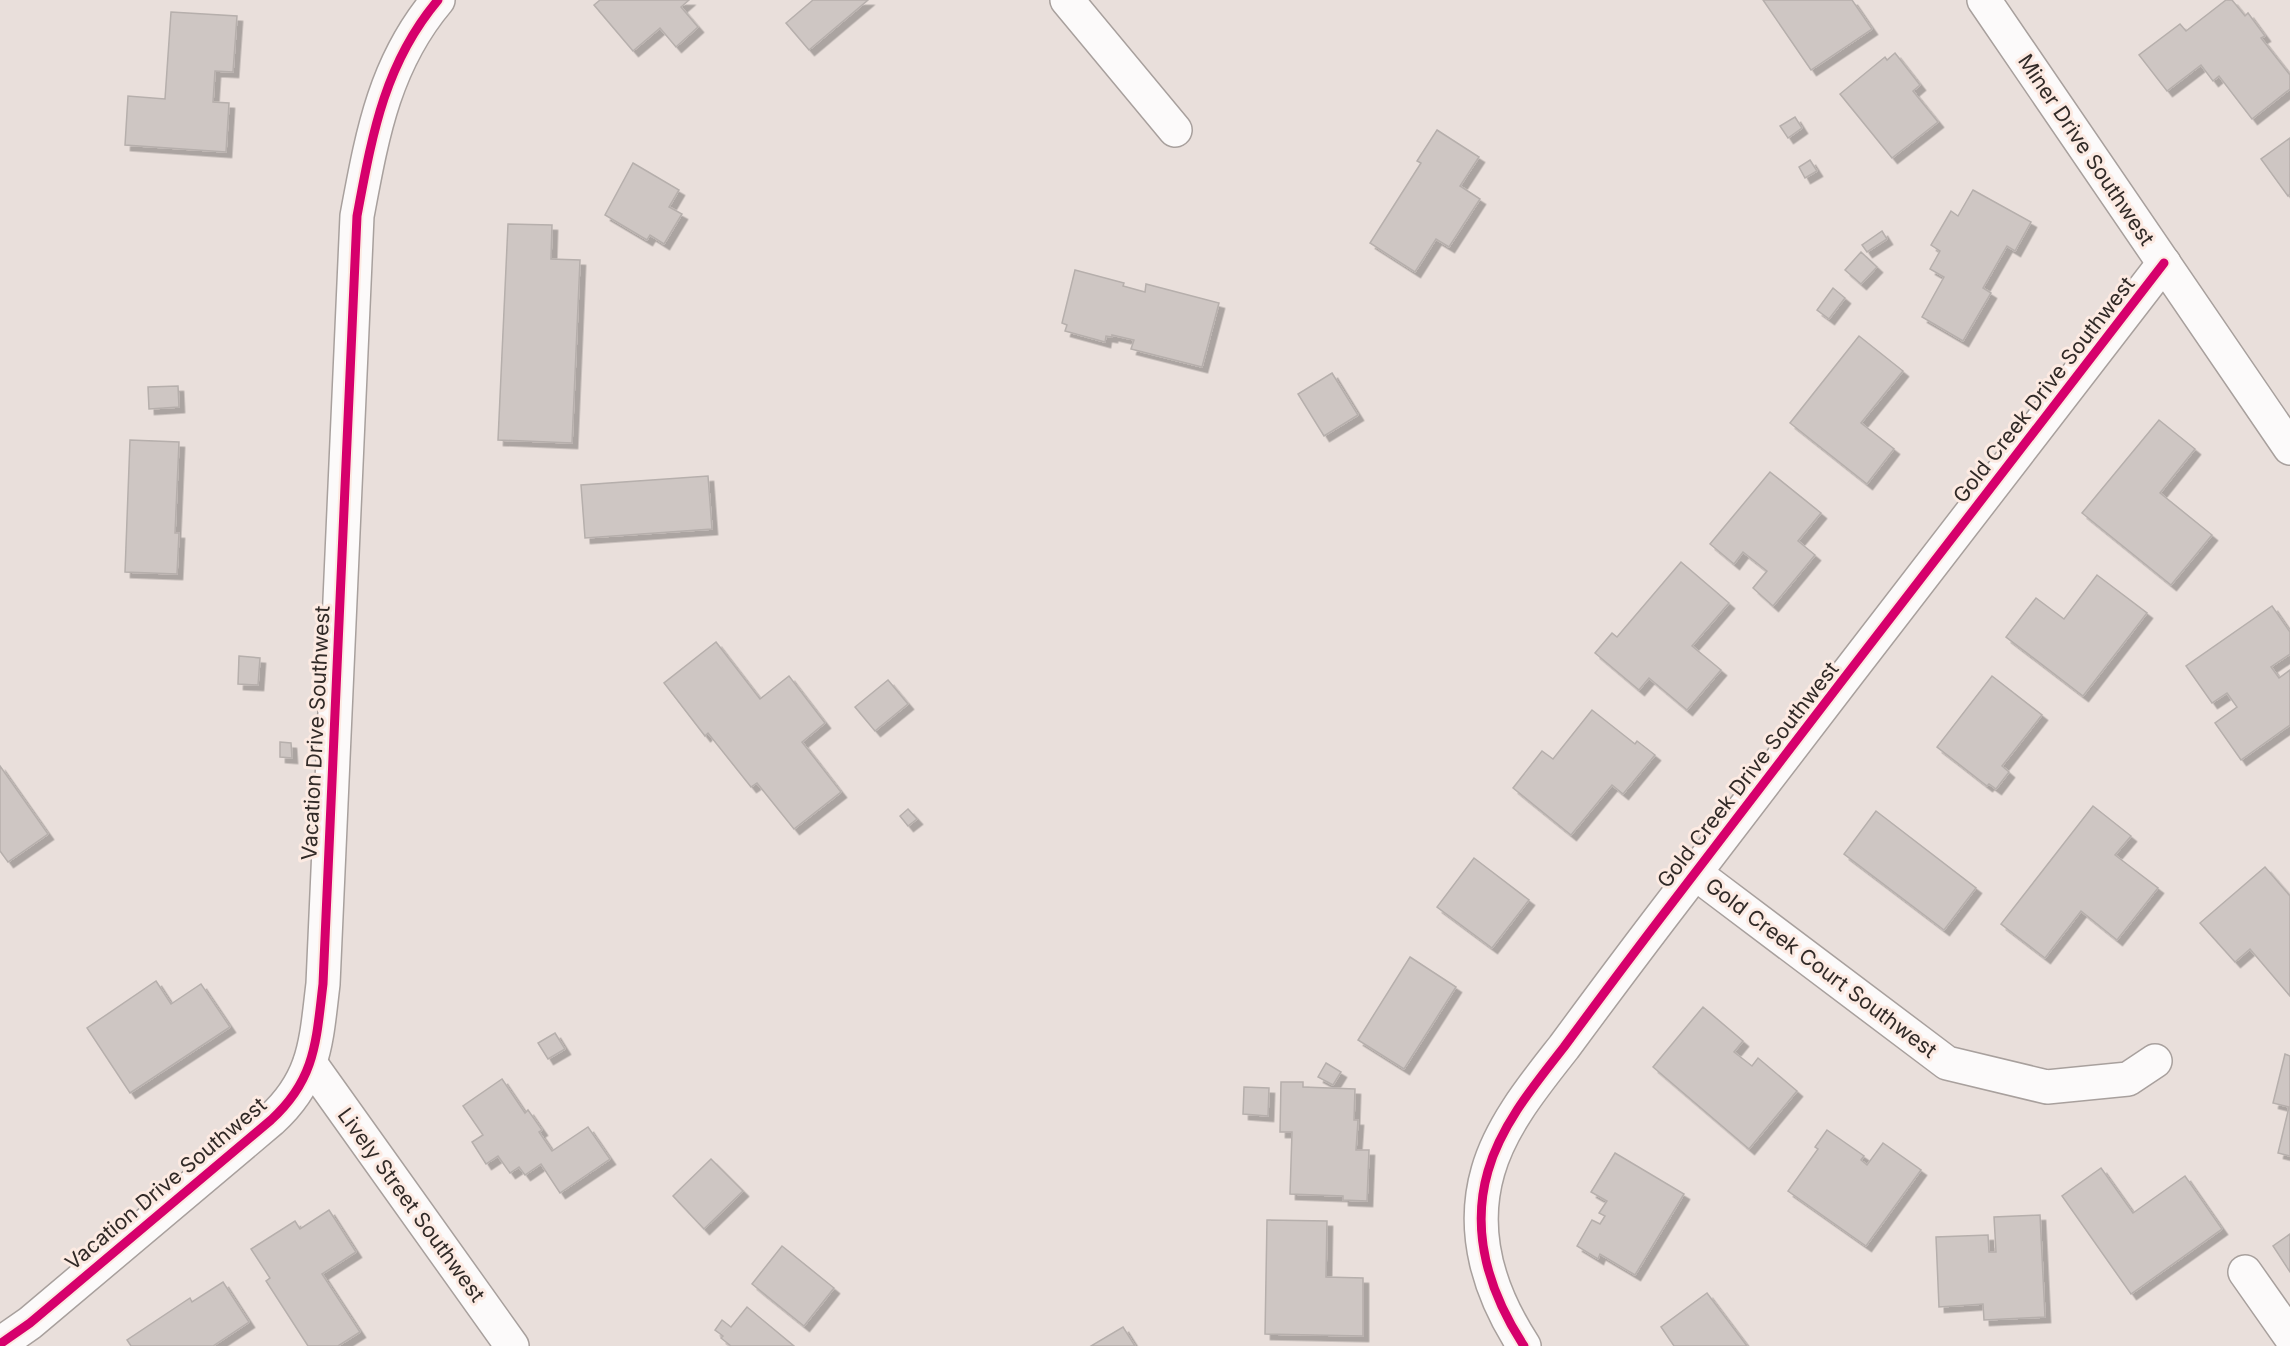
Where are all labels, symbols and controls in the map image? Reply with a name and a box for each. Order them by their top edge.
street label: Miner Drive Southwest [2013,49,2160,250]
street label: Gold Creek Drive Southwest [1948,272,2140,508]
street label: Vacation Drive Southwest [296,605,335,861]
street label: Gold Creek Drive Southwest [1652,657,1844,893]
street label: Gold Creek Court Southwest [1701,872,1942,1063]
street label: Vacation Drive Southwest [60,1092,271,1275]
street label: Lively Street Southwest [333,1103,490,1307]

